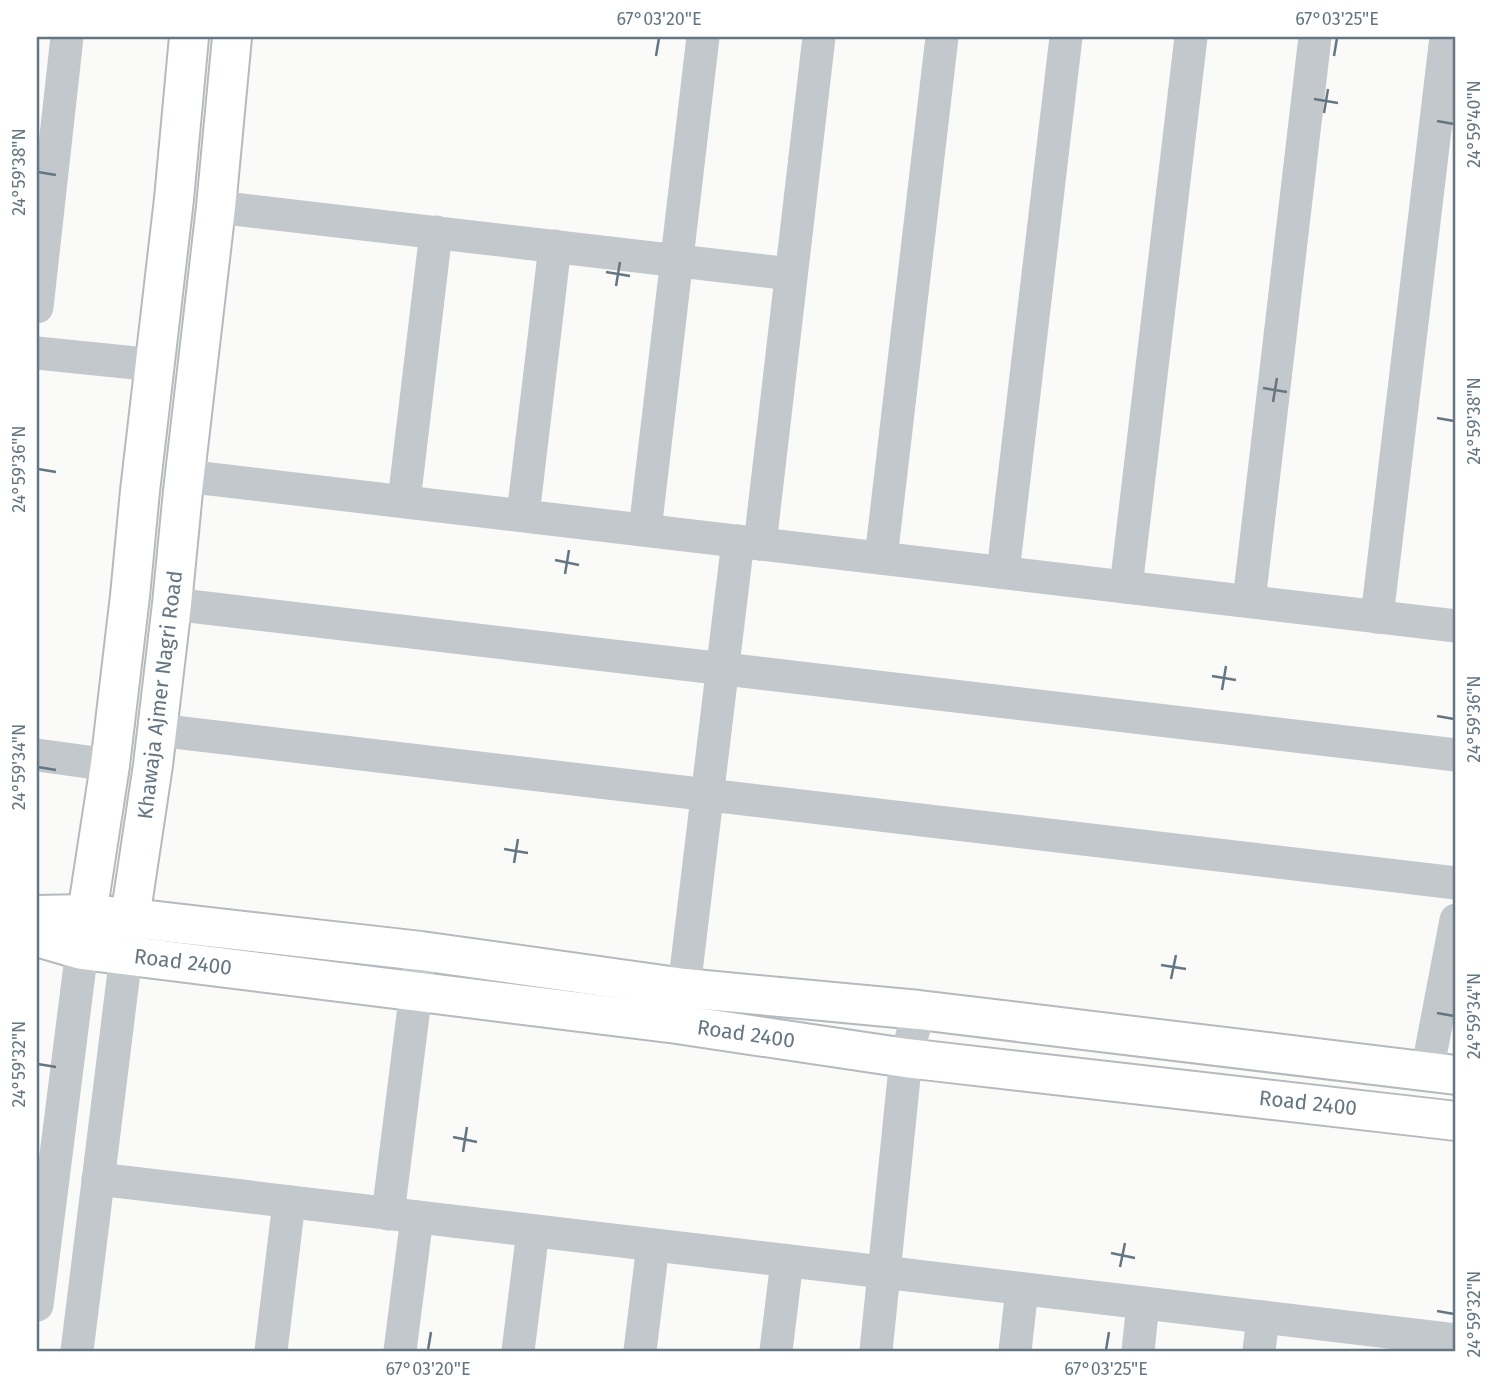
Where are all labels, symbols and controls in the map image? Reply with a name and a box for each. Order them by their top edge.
text: 67°03'20"E [616,8,702,30]
text: 67°03'25"E [1295,8,1379,30]
text: 24°59'40"N [1463,80,1485,168]
text: 24°59'38"N [8,128,30,216]
text: 24°59'38"N [1463,377,1485,465]
text: 24°59'36"N [8,425,30,513]
street label: Khawaja Ajmer Nagri Road [132,569,188,821]
text: 24°59'36"N [1463,675,1485,763]
text: 24°59'34"N [8,724,30,810]
street label: Road 2400 [133,943,233,981]
text: 24°59'34"N [1463,973,1485,1059]
street label: Road 2400 [695,1014,797,1054]
text: 24°59'32"N [8,1021,30,1107]
street label: Road 2400 [1258,1085,1358,1121]
text: 24°59'32"N [1463,1271,1485,1357]
text: 67°03'20"E [385,1358,471,1380]
text: 67°03'25"E [1064,1358,1148,1380]

